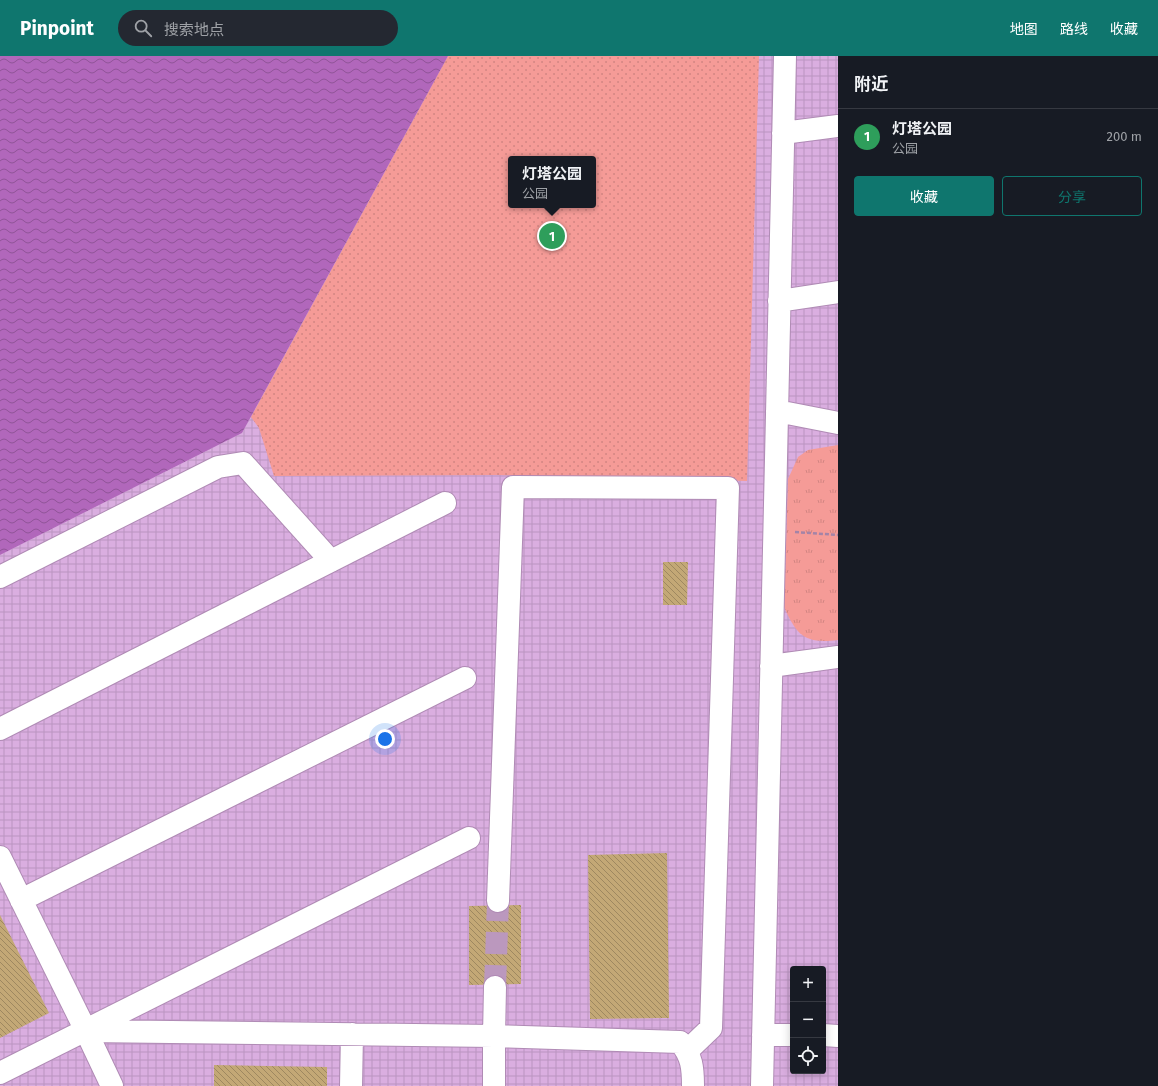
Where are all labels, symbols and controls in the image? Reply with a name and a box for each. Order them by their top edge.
search box [118,10,398,46]
text: Pinpoint [20,17,94,40]
icon: search [132,17,154,39]
text: 搜索地点 [164,21,224,39]
text: 地图 [1010,21,1038,38]
text: 路线 [1060,21,1088,38]
text: 收藏 [1110,21,1138,38]
text: 附近 [854,74,888,95]
text: 灯塔公园 [892,120,952,138]
text: 1 [864,129,870,144]
text: 200 m [1106,129,1142,144]
text: 公园 [892,141,918,156]
popup [508,156,596,208]
text: 灯塔公园 [522,165,582,183]
button: 收藏 [854,176,994,216]
button: 分享 [1002,176,1142,216]
text: 公园 [522,186,548,201]
pin: 1 [539,221,565,251]
your location [375,729,395,749]
map controls [790,966,826,1074]
button: + [790,966,826,1002]
button: − [790,1002,826,1038]
button: locate [790,1038,826,1074]

